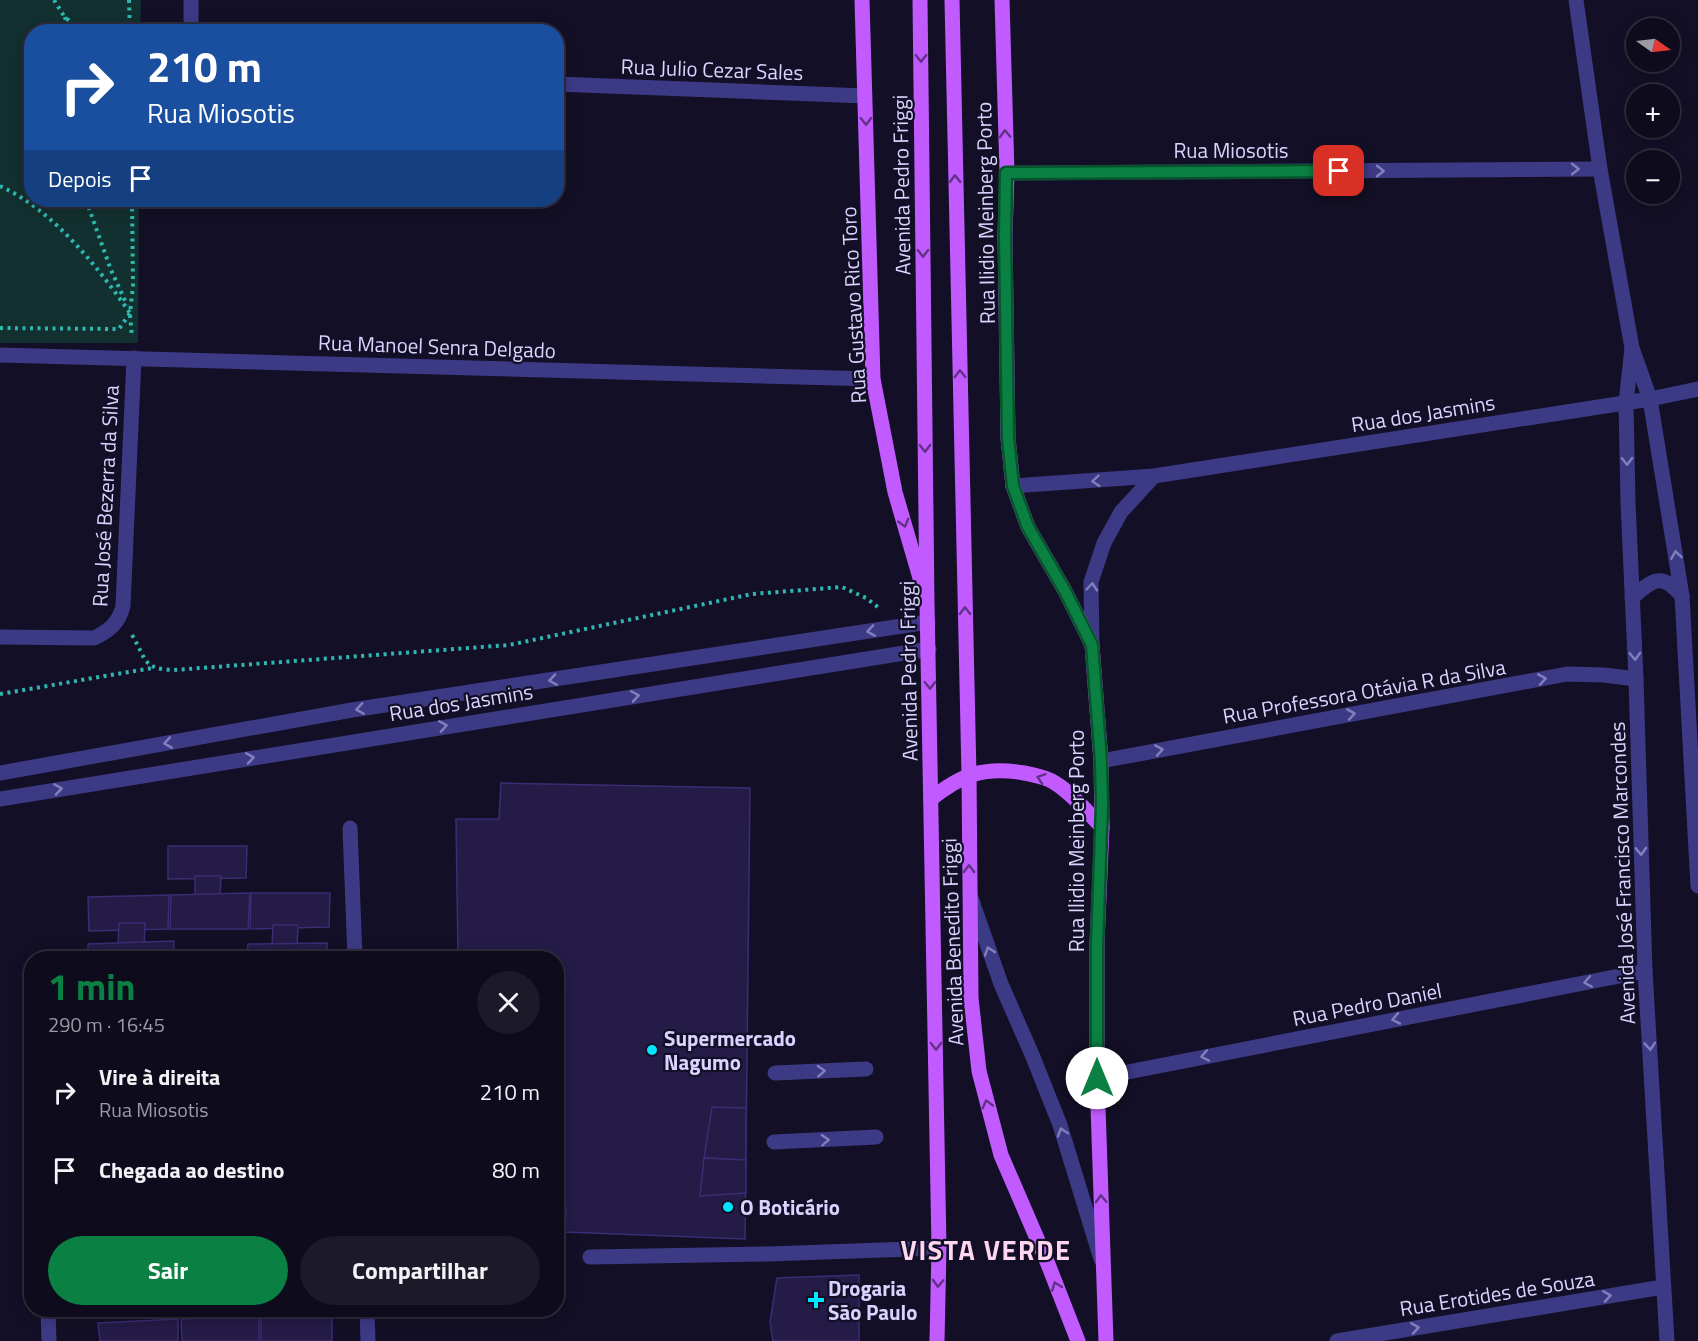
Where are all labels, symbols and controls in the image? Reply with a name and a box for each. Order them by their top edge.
north arrow [1626,18,1680,72]
map controls [1626,18,1680,204]
text: 210 m [147,34,262,98]
icon: right [48,48,126,126]
street label: Rua Julio Cezar Sales [620,50,804,88]
one-way arrow [914,54,927,63]
button: + [1626,84,1680,138]
text: Rua Miosotis [147,92,295,133]
street label: Avenida Pedro Friggi [883,95,919,275]
street label: Rua Ilidio Meinberg Porto [967,101,1003,325]
one-way arrow [860,117,872,126]
one-way arrow [999,129,1012,138]
street label: Rua Miosotis [1174,134,1289,166]
pin [1313,145,1364,196]
button: − [1626,150,1680,204]
icon: arrive [1322,154,1355,187]
text: Depois [48,162,112,196]
icon: arrive [124,162,157,195]
one-way arrow [1571,163,1580,176]
one-way arrow [1376,164,1385,177]
one-way arrow [949,175,961,184]
street label: Rua Gustavo Rico Toro [832,206,874,404]
one-way arrow [917,249,929,258]
street label: Rua Manoel Senra Delgado [318,326,556,366]
one-way arrow [953,370,966,379]
street label: Rua José Bezerra da Silva [83,384,127,608]
street label: Rua dos Jasmins [1349,386,1497,440]
one-way arrow [919,444,931,453]
one-way arrow [1621,457,1633,466]
one-way arrow [1091,474,1100,487]
one-way arrow [897,517,909,528]
one-way arrow [1670,550,1682,560]
street label: Avenida Pedro Friggi [890,581,926,761]
one-way arrow [1085,582,1098,591]
one-way arrow [959,607,971,616]
one-way arrow [866,625,875,637]
street label: Rua Professora Otávia R da Silva [1220,650,1508,732]
one-way arrow [1628,652,1641,661]
one-way arrow [549,673,558,685]
one-way arrow [1537,673,1547,686]
street label: Rua dos Jasmins [387,675,535,729]
one-way arrow [924,681,936,690]
one-way arrow [630,690,640,703]
one-way arrow [356,702,365,714]
one-way arrow [1346,709,1355,721]
one-way arrow [438,721,447,733]
street label: Avenida José Francisco Marcondes [1601,721,1643,1025]
street label: Rua Ilidio Meinberg Porto [1060,730,1092,952]
one-way arrow [164,736,174,749]
one-way arrow [1154,744,1164,757]
one-way arrow [246,752,255,764]
one-way arrow [1036,772,1047,785]
one-way arrow [52,783,62,796]
street label: Avenida Benedito Friggi [932,838,972,1046]
one-way arrow [1635,846,1648,855]
one-way arrow [963,865,975,874]
one-way arrow [984,946,997,956]
text: 1 min [48,959,135,1014]
button: close [477,971,540,1034]
street label: Rua Pedro Daniel [1290,974,1444,1034]
one-way arrow [1583,975,1593,988]
text: 290 m · 16:45 [48,1009,165,1040]
one-way arrow [1392,1012,1402,1025]
place label: Supermercado Nagumo [664,1022,796,1078]
one-way arrow [1643,1041,1656,1050]
one-way arrow [930,1042,942,1051]
marker: Supermercado Nagumo [645,1043,659,1057]
position arrow [1065,1046,1129,1110]
one-way arrow [1200,1049,1210,1062]
text: Vire à direita [99,1060,220,1094]
one-way arrow [816,1064,825,1077]
text: 210 m [480,1075,540,1109]
icon: right [48,1076,81,1109]
text: Rua Miosotis [99,1094,209,1125]
one-way arrow [982,1100,995,1110]
one-way arrow [1056,1127,1069,1137]
one-way arrow [821,1133,830,1146]
text: Chegada ao destino [99,1153,285,1187]
text: 80 m [492,1153,540,1187]
icon: arrive [48,1154,81,1187]
place label: O Boticário [740,1191,840,1223]
one-way arrow [1095,1194,1108,1203]
marker: O Boticário [721,1200,735,1214]
district label: VISTA VERDE [901,1229,1071,1270]
button: Sair [48,1236,288,1305]
button: Compartilhar [300,1236,540,1305]
street label: Rua Erotides de Souza [1397,1262,1597,1324]
place label: Drogaria São Paulo [828,1272,917,1328]
one-way arrow [932,1279,944,1288]
one-way arrow [1051,1282,1064,1292]
one-way arrow [1602,1290,1612,1303]
marker: Drogaria São Paulo [809,1293,823,1307]
one-way arrow [1410,1322,1420,1335]

